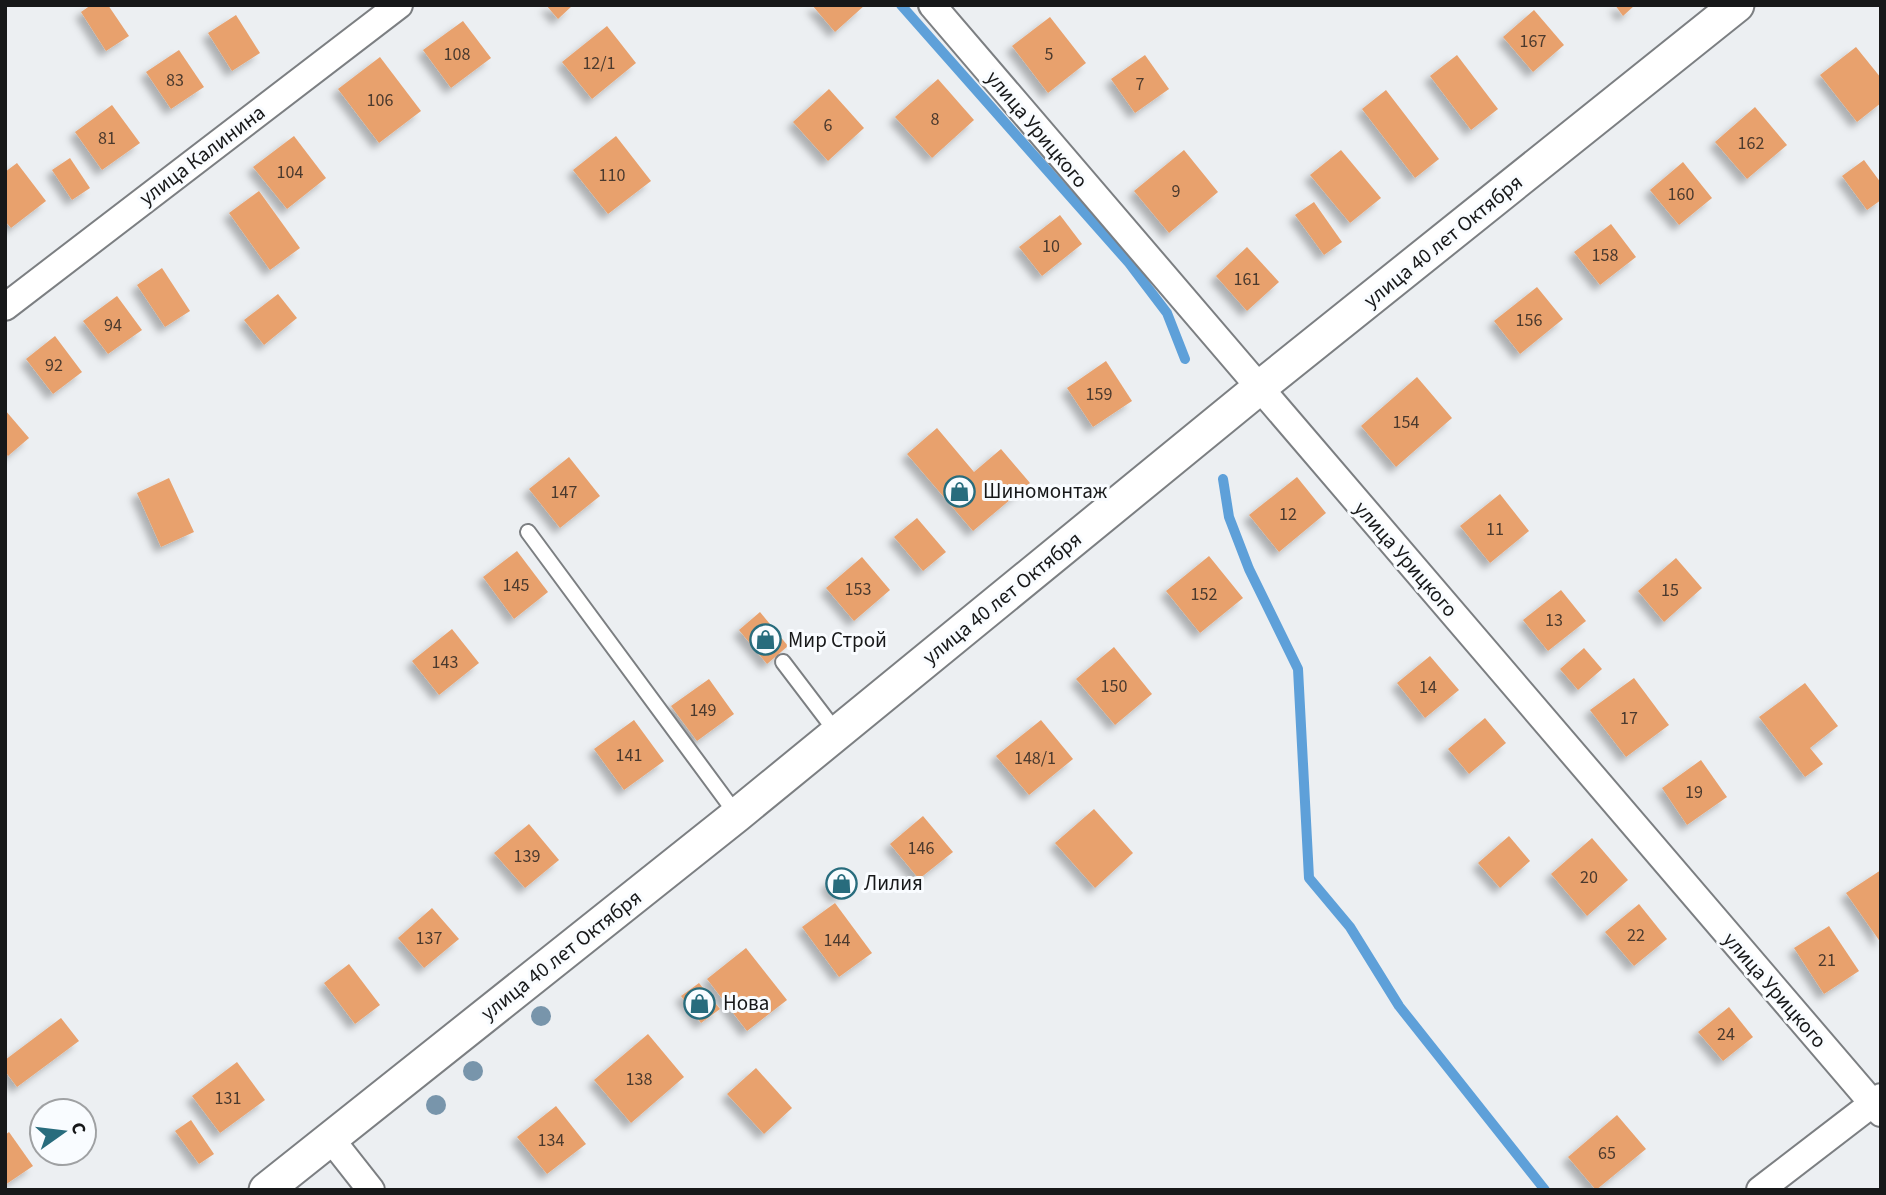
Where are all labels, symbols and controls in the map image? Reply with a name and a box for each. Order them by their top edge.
house number: 167 [1520,29,1546,54]
house number: 108 [444,42,470,67]
house number: 5 [1045,42,1054,67]
house number: 12/1 [582,51,616,76]
street label: улица Урицкого [979,64,1095,194]
house number: 83 [166,68,184,93]
house number: 7 [1136,72,1145,97]
house number: 106 [367,88,393,113]
street label: улица Калинина [133,98,271,212]
house number: 8 [931,107,940,132]
house number: 6 [824,113,833,138]
house number: 81 [98,126,116,151]
house number: 162 [1738,131,1764,156]
house number: 104 [277,160,303,185]
house number: 110 [599,163,625,188]
street label: улица 40 лет Октября [1357,167,1529,315]
house number: 9 [1172,179,1181,204]
house number: 160 [1668,182,1694,207]
house number: 10 [1042,234,1060,259]
house number: 158 [1592,243,1618,268]
house number: 161 [1234,267,1260,292]
house number: 156 [1516,308,1542,333]
house number: 94 [104,313,122,338]
house number: 92 [45,353,63,378]
house number: 159 [1086,382,1112,407]
house number: 154 [1393,410,1419,435]
shop icon: Шиномонтаж [943,474,977,508]
place label: Шиномонтаж [983,476,1108,506]
house number: 147 [551,480,577,505]
street label: улица Урицкого [1347,494,1465,624]
house number: 12 [1279,502,1297,527]
house number: 11 [1486,517,1504,542]
street label: улица 40 лет Октября [916,524,1088,672]
house number: 145 [503,573,529,598]
house number: 153 [845,577,871,602]
house number: 15 [1661,578,1679,603]
house number: 152 [1191,582,1217,607]
house number: 13 [1545,608,1563,633]
shop icon: Мир Строй [748,623,782,657]
place label: Мир Строй [788,625,887,655]
house number: 143 [432,650,458,675]
house number: 150 [1101,674,1127,699]
house number: 14 [1419,675,1437,700]
house number: 149 [690,698,716,723]
house number: 17 [1620,706,1638,731]
house number: 141 [616,743,642,768]
house number: 148/1 [1014,746,1056,771]
house number: 19 [1685,780,1703,805]
house number: 146 [908,836,934,861]
house number: 139 [514,844,540,869]
house number: 20 [1580,865,1598,890]
shop icon: Лилия [824,866,858,900]
place label: Лилия [864,868,923,898]
street label: улица 40 лет Октября [474,883,648,1027]
house number: 22 [1627,923,1645,948]
street label: улица Урицкого [1716,925,1834,1055]
house number: 137 [416,926,442,951]
house number: 144 [824,928,850,953]
house number: 21 [1818,948,1836,973]
shop icon: Нова [683,986,717,1020]
place label: Нова [723,988,769,1018]
house number: 24 [1717,1022,1735,1047]
house number: 138 [626,1067,652,1092]
house number: 131 [215,1086,241,1111]
north arrow [28,1097,98,1167]
text: С [64,1120,92,1137]
house number: 134 [538,1128,564,1153]
house number: 65 [1598,1141,1616,1166]

